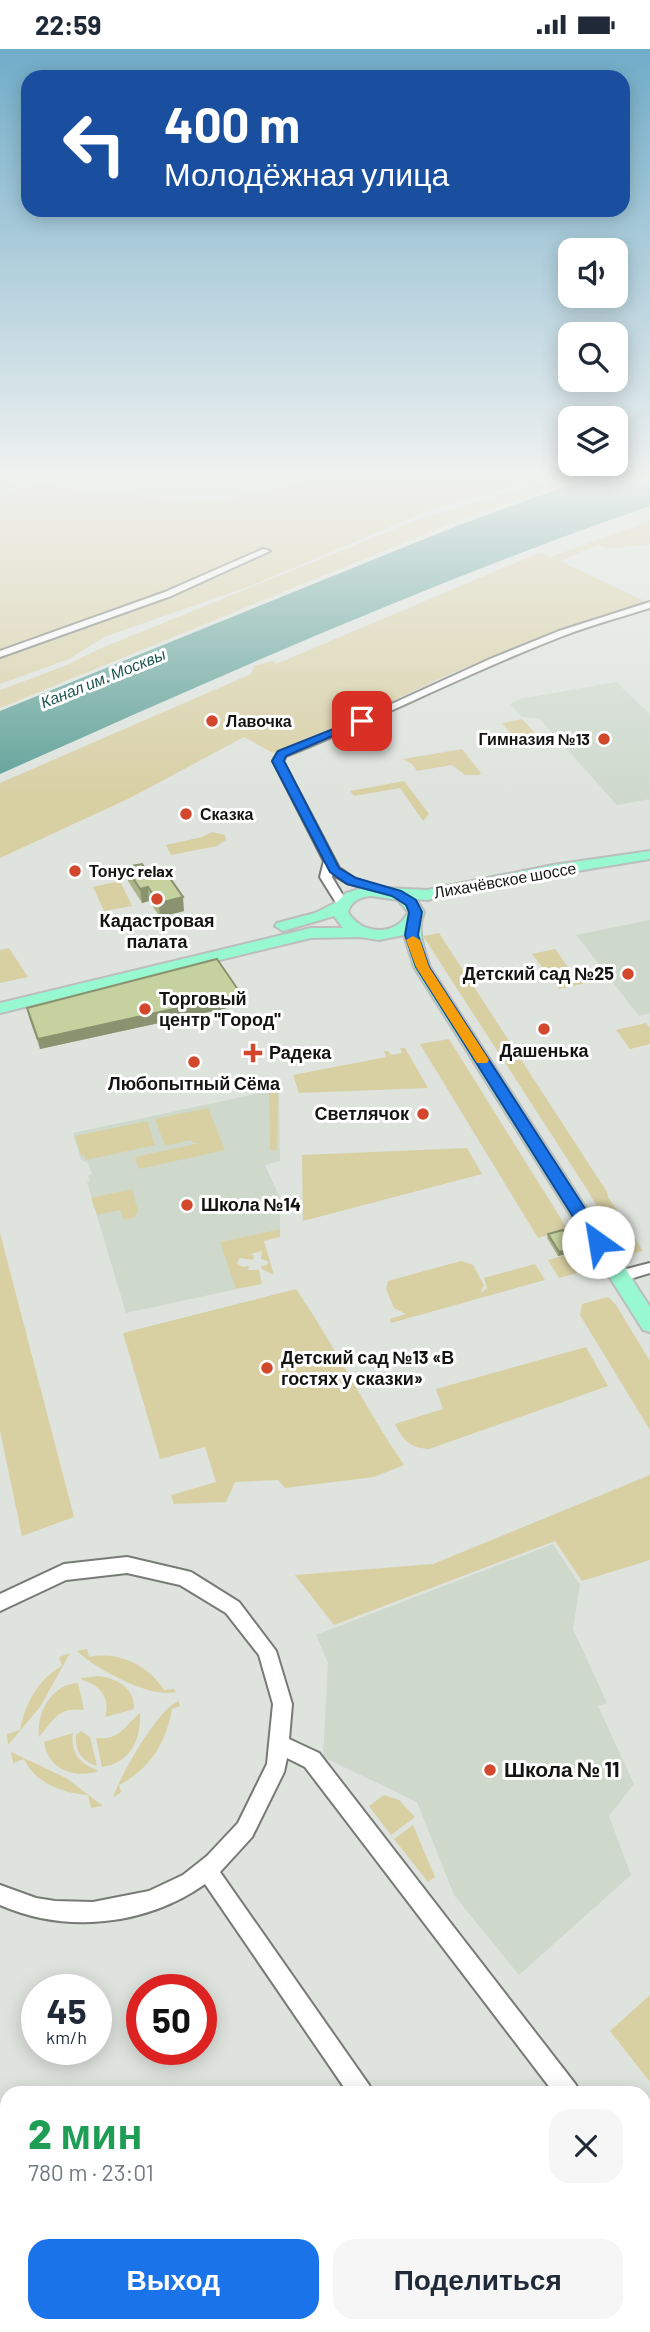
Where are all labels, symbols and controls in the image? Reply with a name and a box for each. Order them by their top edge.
text: 22:59 [35,9,101,40]
text: 400 m [164,94,300,153]
icon: left [49,98,140,189]
text: Молодёжная улица [164,154,449,192]
map controls [558,238,628,476]
button: sound [558,238,628,308]
button: search [558,322,628,392]
button: layers [558,406,628,476]
water label: Канал им. Москвы [38,644,168,711]
pin [332,691,392,751]
icon: arrive [343,702,381,740]
place label: Лавочка [226,711,292,730]
marker: Лавочка [204,713,220,729]
place label: Гимназия №13 [478,729,590,748]
marker: Гимназия №13 [596,731,612,747]
place label: Сказка [200,804,254,823]
marker: Сказка [178,806,194,822]
street label: Лихачёвское шоссе [432,858,578,901]
place label: Тонус relax [89,861,174,880]
marker: Тонус relax [67,863,83,879]
marker: Кадастровая палата [149,891,165,907]
place label: Кадастровая палата [100,909,214,952]
place label: Детский сад №25 [463,962,614,984]
marker: Детский сад №25 [620,966,636,982]
place label: Торговый центр "Город" [159,987,281,1030]
marker: Торговый центр "Город" [137,1001,153,1017]
marker: Дашенька [536,1021,552,1037]
place label: Дашенька [500,1039,589,1061]
place label: Радека [269,1041,332,1063]
marker: Радека [243,1043,263,1063]
marker: Любопытный Сёма [186,1054,202,1070]
place label: Любопытный Сёма [108,1072,281,1094]
place label: Светлячок [314,1102,410,1124]
marker: Светлячок [415,1106,431,1122]
place label: Школа №14 [201,1193,301,1215]
marker: Школа №14 [179,1197,195,1213]
position arrow [561,1205,635,1279]
place label: Детский сад №13 «В гостях у сказки» [281,1346,454,1389]
marker: Детский сад №13 «В гостях у сказки» [259,1360,275,1376]
place label: Школа № 11 [504,1756,620,1781]
marker: Школа № 11 [482,1762,498,1778]
speed limit sign: 50 [126,1974,217,2065]
text: 45 [46,1989,87,2031]
text: km/h [46,2026,87,2048]
text: 2 мин [28,2107,143,2157]
button: close [549,2109,623,2183]
text: 780 m · 23:01 [28,2158,154,2186]
button: Выход [28,2239,319,2319]
button: Поделиться [333,2239,623,2319]

